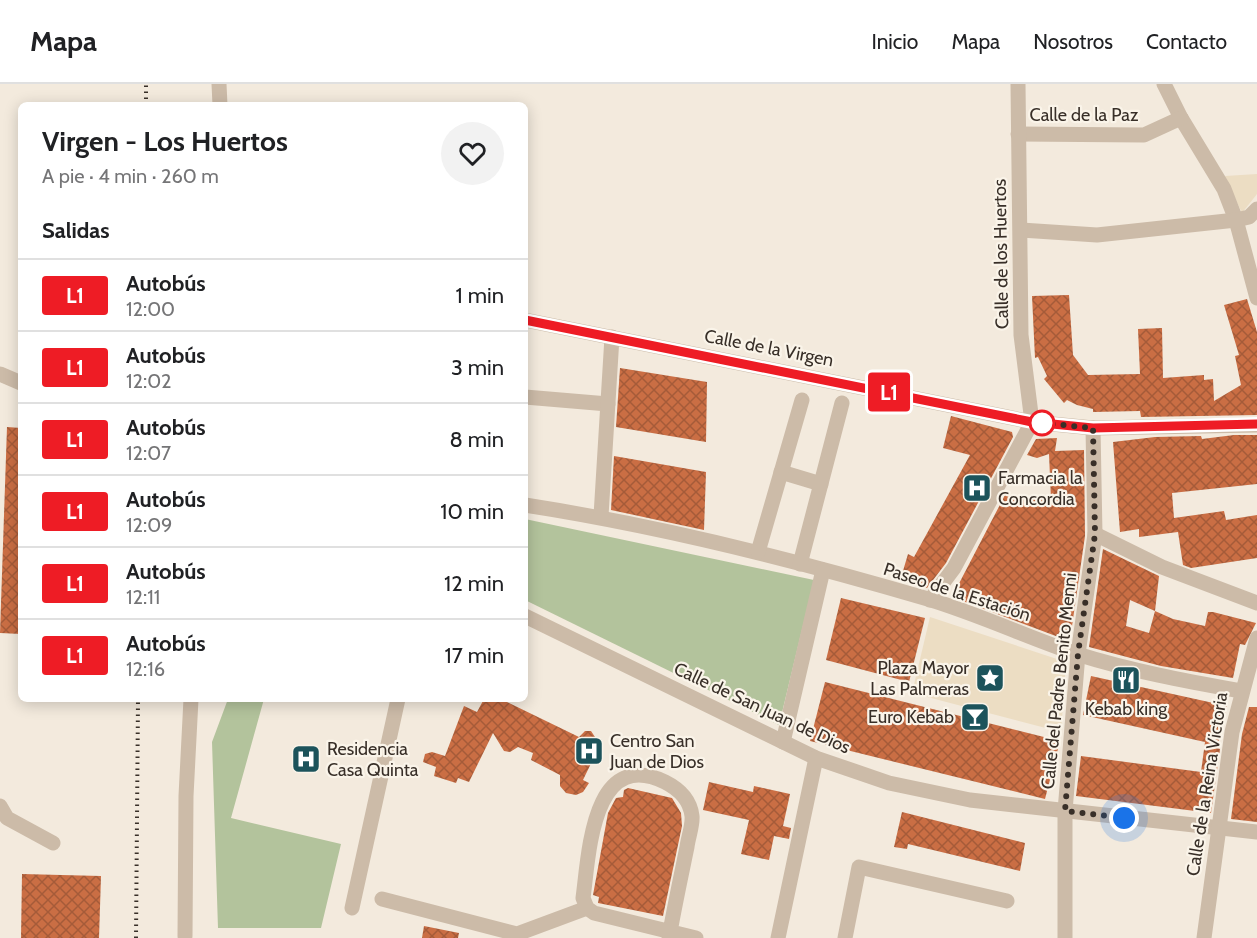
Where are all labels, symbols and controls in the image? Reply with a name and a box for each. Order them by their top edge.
text: Mapa [30,24,97,58]
text: Inicio [871,29,918,54]
text: Mapa [951,29,1000,54]
text: Nosotros [1033,29,1113,54]
text: Contacto [1146,29,1227,54]
street label: Calle de la Paz [1030,104,1139,126]
button: heart [441,122,504,185]
text: Virgen - Los Huertos [42,124,288,158]
text: A pie · 4 min · 260 m [42,164,219,188]
street label: Calle de los Huertos [989,179,1013,329]
text: Salidas [42,217,110,244]
text: Autobús [126,270,206,297]
text: 1 min [456,282,504,309]
text: L1 [66,283,84,308]
text: 12:00 [126,297,175,321]
street label: Calle de la Virgen [703,325,835,371]
text: Autobús [126,342,206,369]
text: 3 min [451,354,504,381]
text: L1 [66,355,84,380]
text: 12:02 [126,369,172,393]
line badge: L1 [862,372,916,412]
text: L1 [880,380,898,405]
unlabelled marker [1029,410,1055,436]
text: Autobús [126,414,206,441]
text: 8 min [449,426,504,453]
text: L1 [66,427,84,452]
text: 12:07 [126,441,171,465]
place label: Farmacia la Concordia [998,467,1083,510]
hospital icon: Farmacia la Concordia [961,472,993,504]
text: Autobús [126,486,206,513]
text: 10 min [440,498,504,525]
text: L1 [66,499,84,524]
text: 12:09 [126,513,172,537]
text: Autobús [126,558,206,585]
street label: Paseo de la Estación [881,558,1033,626]
text: 12 min [444,570,504,597]
text: L1 [66,571,84,596]
street label: Calle del Padre Benito Menni [1037,572,1081,790]
text: 12:11 [126,585,160,609]
text: Autobús [126,630,206,657]
text: 17 min [445,642,504,669]
text: L1 [66,643,84,668]
text: 12:16 [126,657,165,681]
street label: Calle de San Juan de Dios [670,657,854,759]
place label: Plaza Mayor Las Palmeras [870,657,969,700]
place icon: Plaza Mayor Las Palmeras [974,662,1006,694]
restaurant icon: Kebab king [1110,664,1142,696]
street label: Calle de la Reina Victoria [1182,690,1232,877]
place label: Kebab king [1085,698,1168,720]
bar icon: Euro Kebab [959,701,991,733]
place label: Euro Kebab [868,706,954,728]
place label: Centro San Juan de Dios [609,730,704,773]
hospital icon: Centro San Juan de Dios [573,735,605,767]
place label: Residencia Casa Quinta [327,738,419,781]
hospital icon: Residencia Casa Quinta [290,743,322,775]
your location [1109,803,1139,833]

